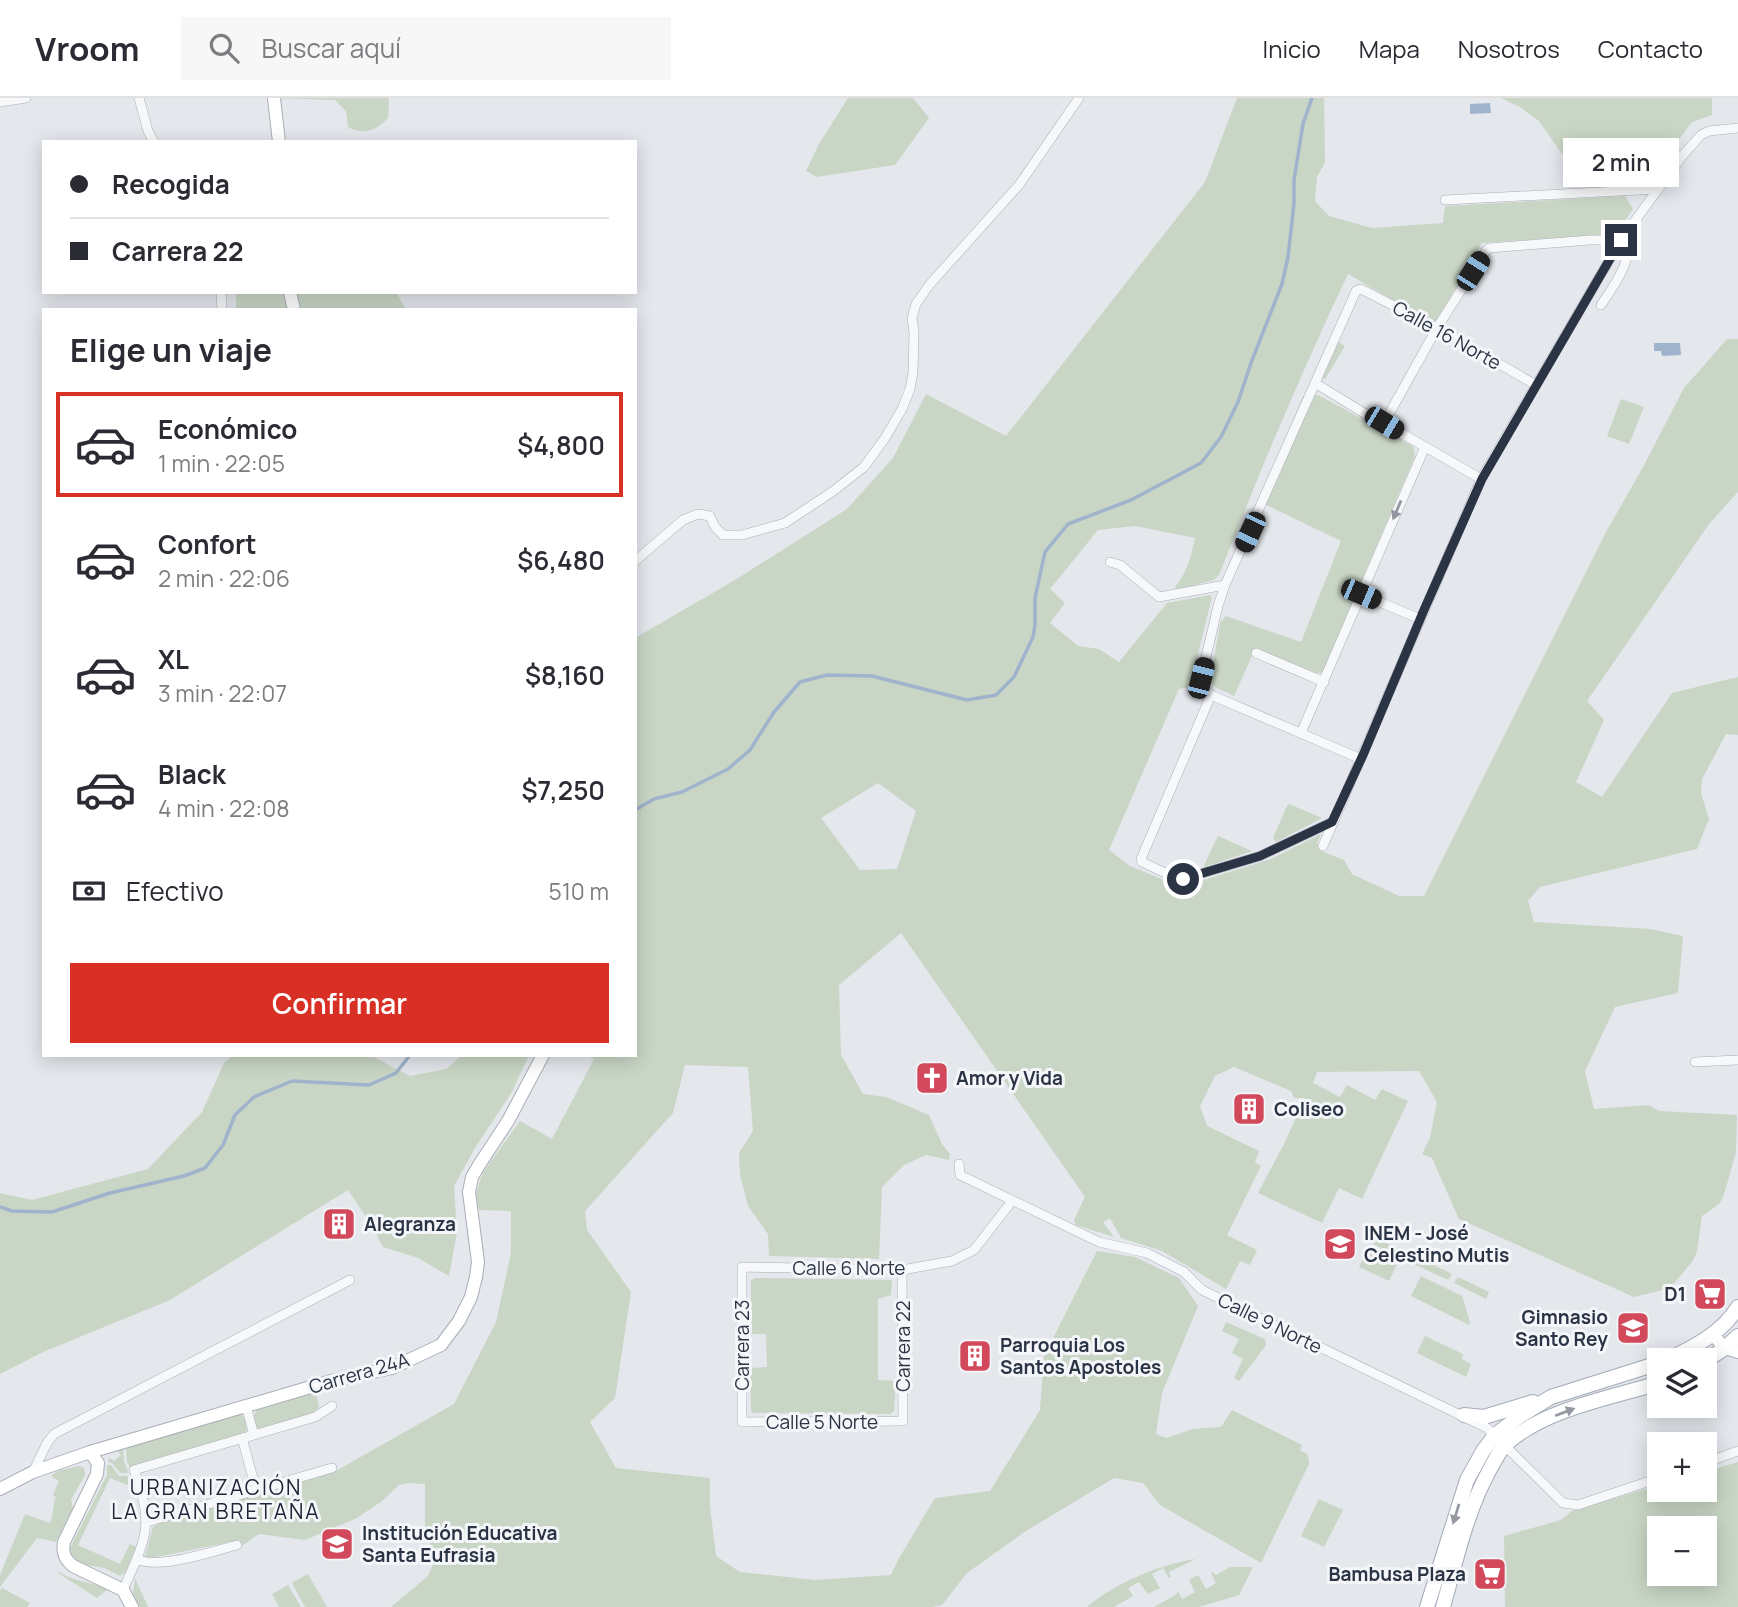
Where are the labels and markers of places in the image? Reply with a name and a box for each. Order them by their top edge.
church icon: Amor y Vida [913,1059,951,1097]
place label: Amor y Vida [956,1065,1063,1091]
building icon: Coliseo [1230,1090,1268,1128]
place label: Coliseo [1274,1096,1344,1122]
building icon: Alegranza [320,1205,358,1243]
place label: Alegranza [364,1211,456,1237]
place label: INEM - José Celestino Mutis [1364,1220,1509,1268]
school or university icon: INEM - José Celestino Mutis [1321,1225,1359,1263]
supermarket icon: D1 [1691,1275,1729,1313]
place label: D1 [1664,1281,1686,1307]
place label: Gimnasio Santo Rey [1515,1304,1608,1352]
school or university icon: Gimnasio Santo Rey [1614,1309,1652,1347]
place label: Parroquia Los Santos Apostoles [1000,1332,1161,1380]
building icon: Parroquia Los Santos Apostoles [956,1337,994,1375]
place label: Institución Educativa Santa Eufrasia [362,1520,557,1568]
school or university icon: Institución Educativa Santa Eufrasia [318,1525,356,1563]
supermarket icon: Bambusa Plaza [1471,1555,1509,1593]
place label: Bambusa Plaza [1328,1561,1466,1587]

